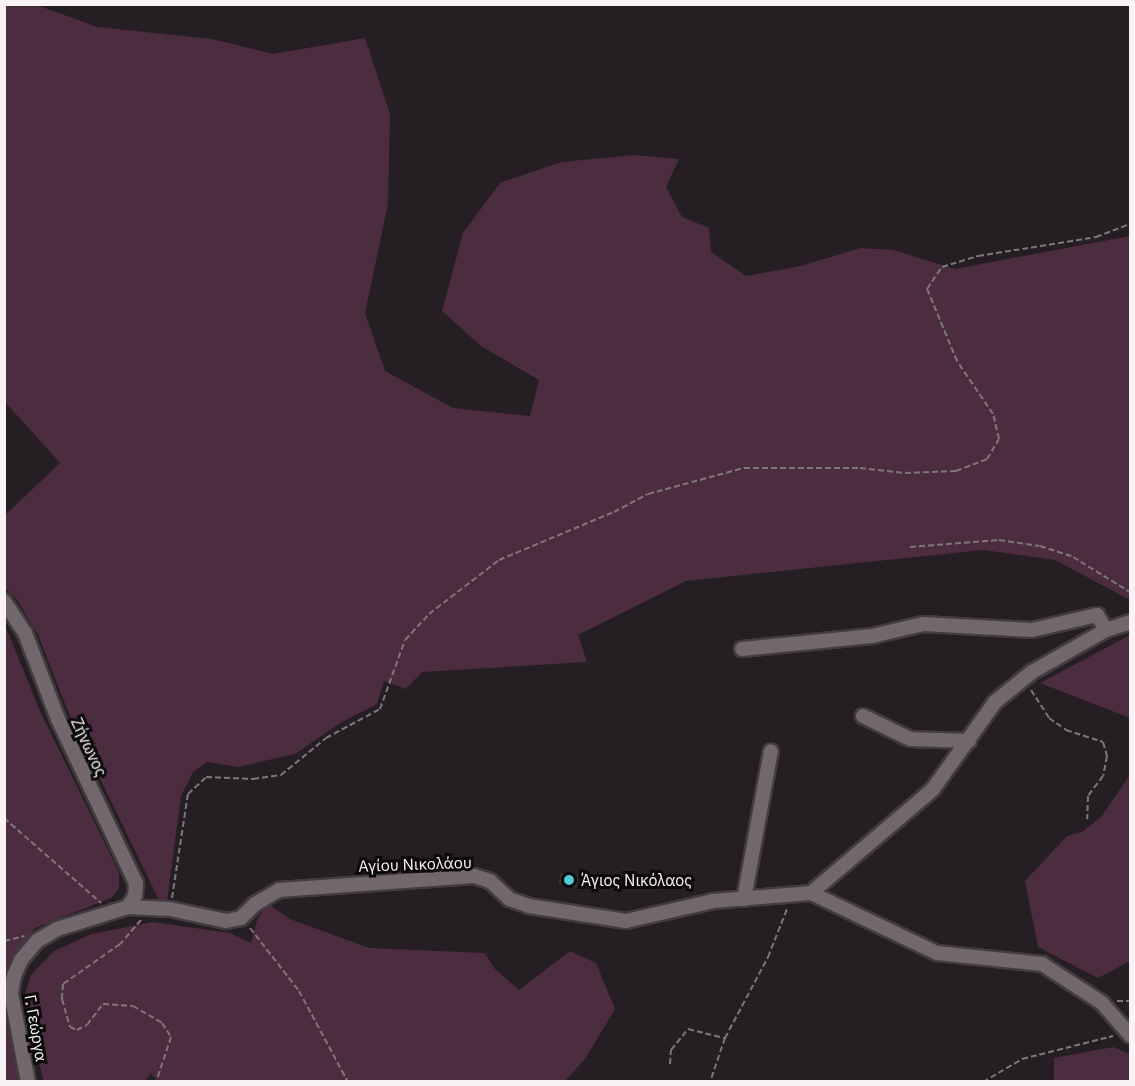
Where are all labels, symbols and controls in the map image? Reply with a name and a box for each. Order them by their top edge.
street label: Ζήνωνος [67,715,111,779]
street label: Αγίου Νικολάου [358,852,472,876]
place label: Άγιος Νικόλαος [581,870,692,890]
marker: Άγιος Νικόλαος [562,873,576,887]
street label: Γ. Γεώργα [21,993,51,1063]

